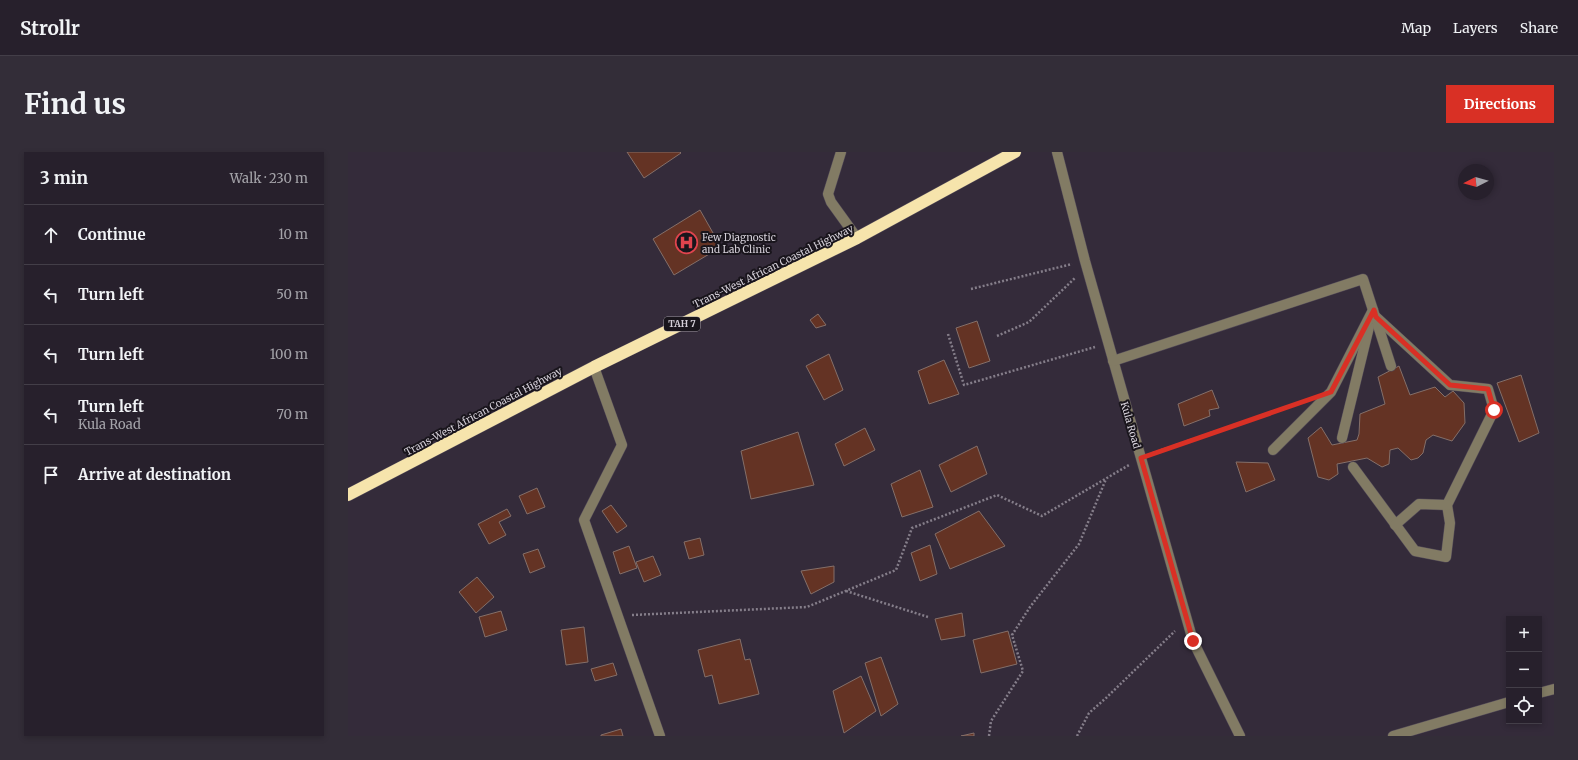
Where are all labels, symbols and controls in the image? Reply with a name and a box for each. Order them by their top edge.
text: Strollr [20,16,80,40]
text: Map [1401,19,1431,37]
text: Layers [1453,19,1498,37]
text: Share [1520,19,1558,37]
button: Directions [1446,85,1554,123]
text: Find us [24,86,126,122]
north arrow [1458,164,1494,200]
text: 3 min [40,167,88,189]
text: Walk · 230 m [230,170,308,187]
street label: Trans-West African Coastal Highway [691,222,856,311]
icon: ahead [40,224,62,246]
text: Continue [78,225,146,244]
text: 10 m [278,226,308,243]
hospital icon: Few Diagnostic and Lab Clinic [674,230,700,256]
place label: Few Diagnostic and Lab Clinic [702,231,776,256]
icon: left [40,284,62,306]
text: Turn left [78,285,144,304]
text: 50 m [276,286,308,303]
road number: TAH 7 [664,317,700,331]
icon: left [40,344,62,366]
text: Turn left [78,345,144,364]
text: 100 m [270,346,308,363]
street label: Trans-West African Coastal Highway [402,364,564,459]
text: Turn left [78,397,144,416]
street label: Kula Road [1118,400,1143,450]
route start [1485,401,1503,419]
icon: left [40,404,62,426]
text: 70 m [277,406,308,423]
text: Kula Road [78,416,141,433]
icon: arrive [40,464,62,486]
text: Arrive at destination [78,465,231,484]
map controls [1506,616,1542,724]
button: + [1506,616,1542,652]
route end [1184,632,1202,650]
button: − [1506,652,1542,688]
button: locate [1506,688,1542,724]

